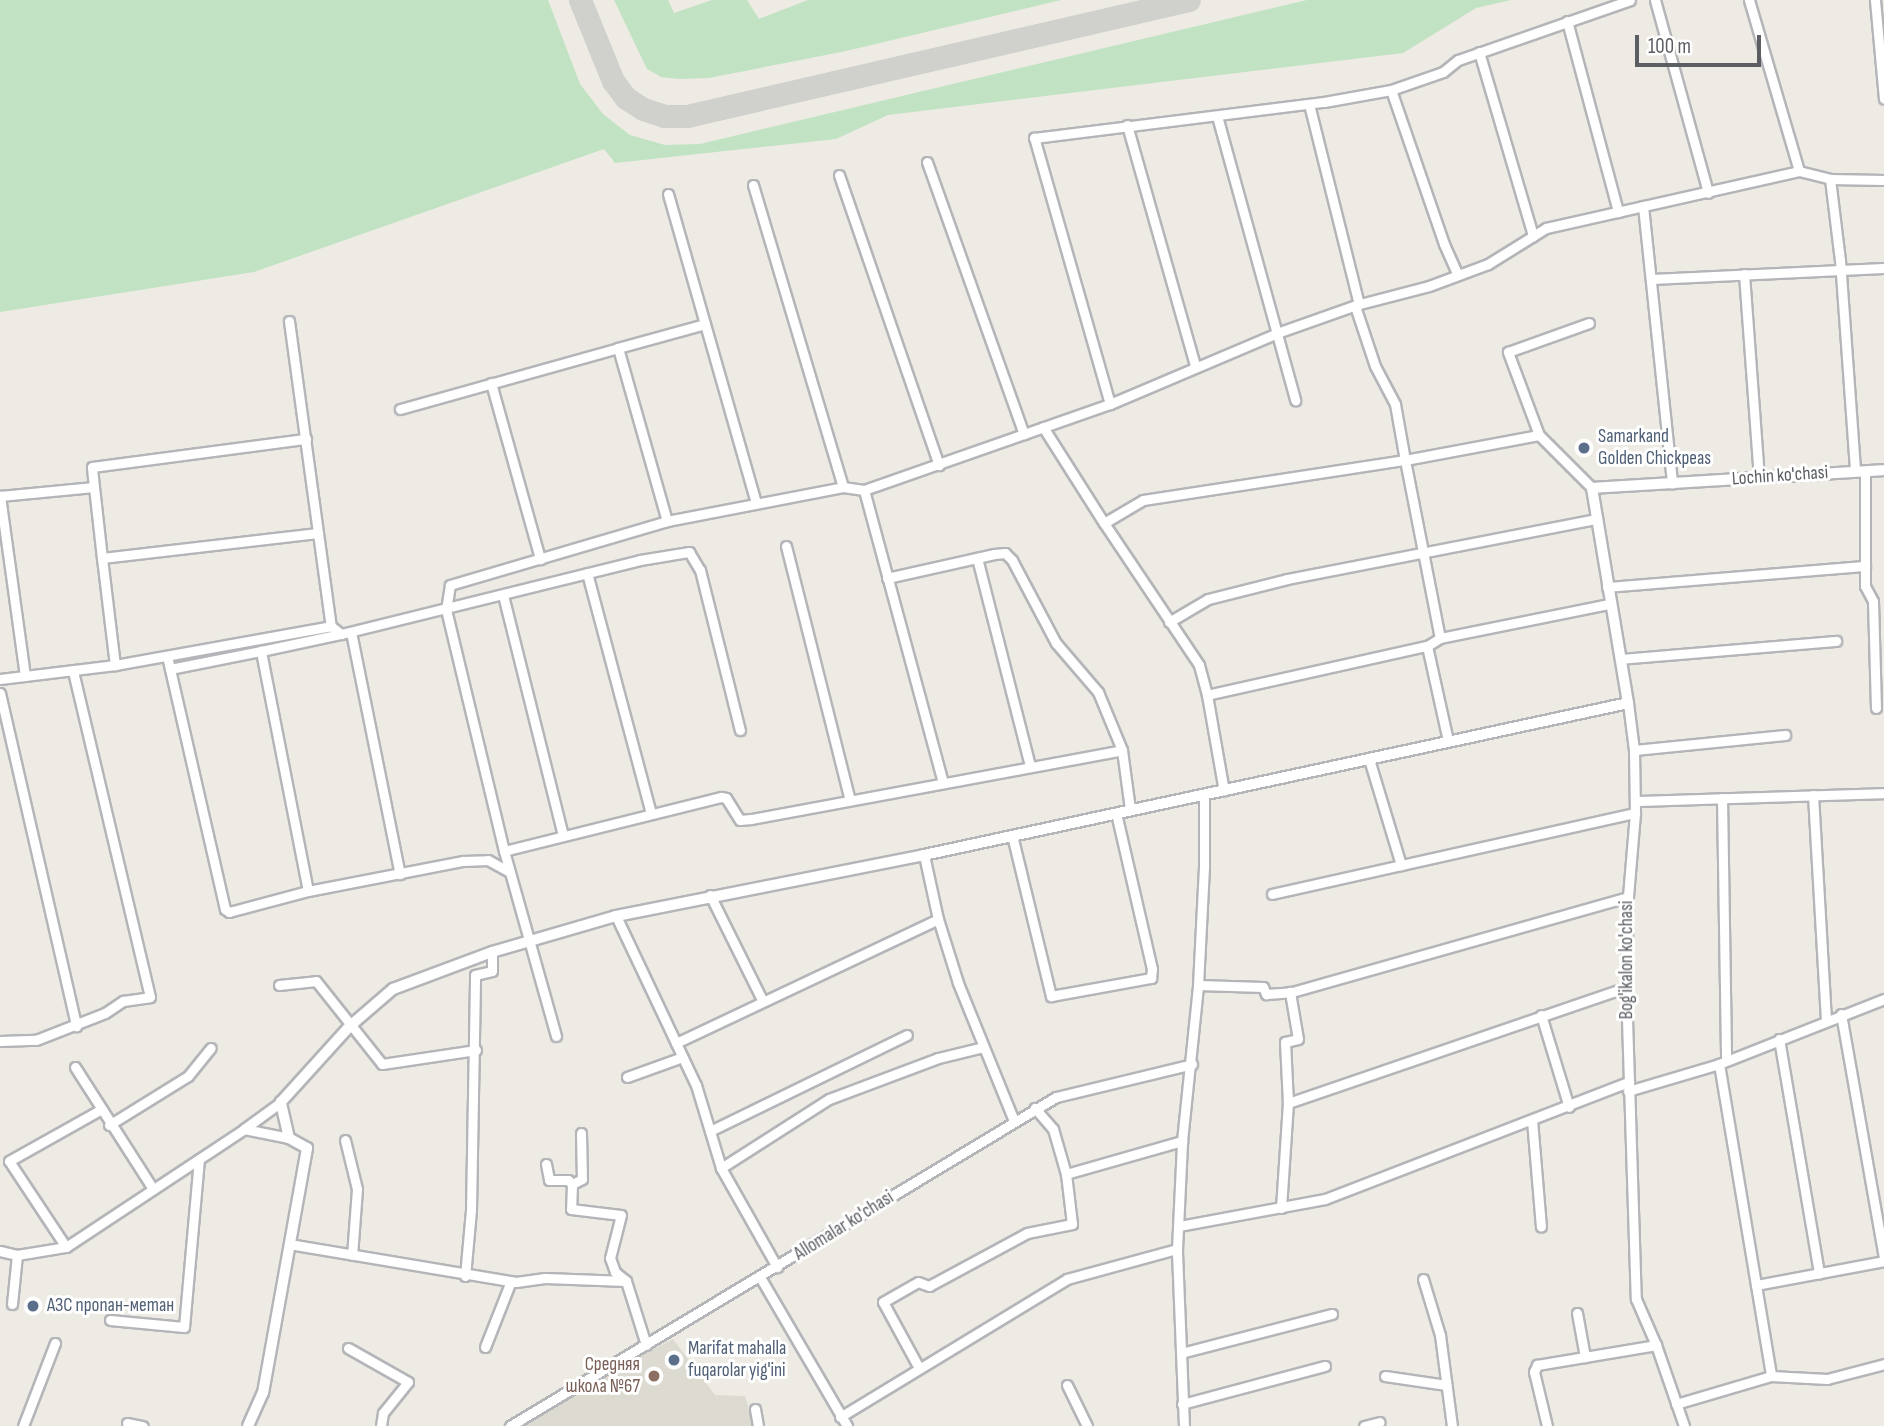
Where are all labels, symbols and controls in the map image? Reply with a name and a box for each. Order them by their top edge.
scale bar [1639,21,1765,65]
text: 100 m [1648,34,1691,59]
place label: Samarkand Golden Chickpeas [1598,426,1711,470]
marker: Samarkand Golden Chickpeas [1576,440,1592,456]
street label: Lochin ko'chasi [1731,461,1829,491]
street label: Bog'ikalon ko'chasi [1616,901,1638,1019]
street label: Allomalar ko'chasi [790,1186,898,1266]
place label: АЗС пропан-метан [47,1295,174,1317]
marker: АЗС пропан-метан [25,1298,41,1314]
place label: Marifat mahalla fuqarolar yig'ini [688,1338,786,1382]
marker: Marifat mahalla fuqarolar yig'ini [666,1352,682,1368]
place label: Средняя школа №67 [566,1354,640,1398]
marker: Средняя школа №67 [646,1368,662,1384]

